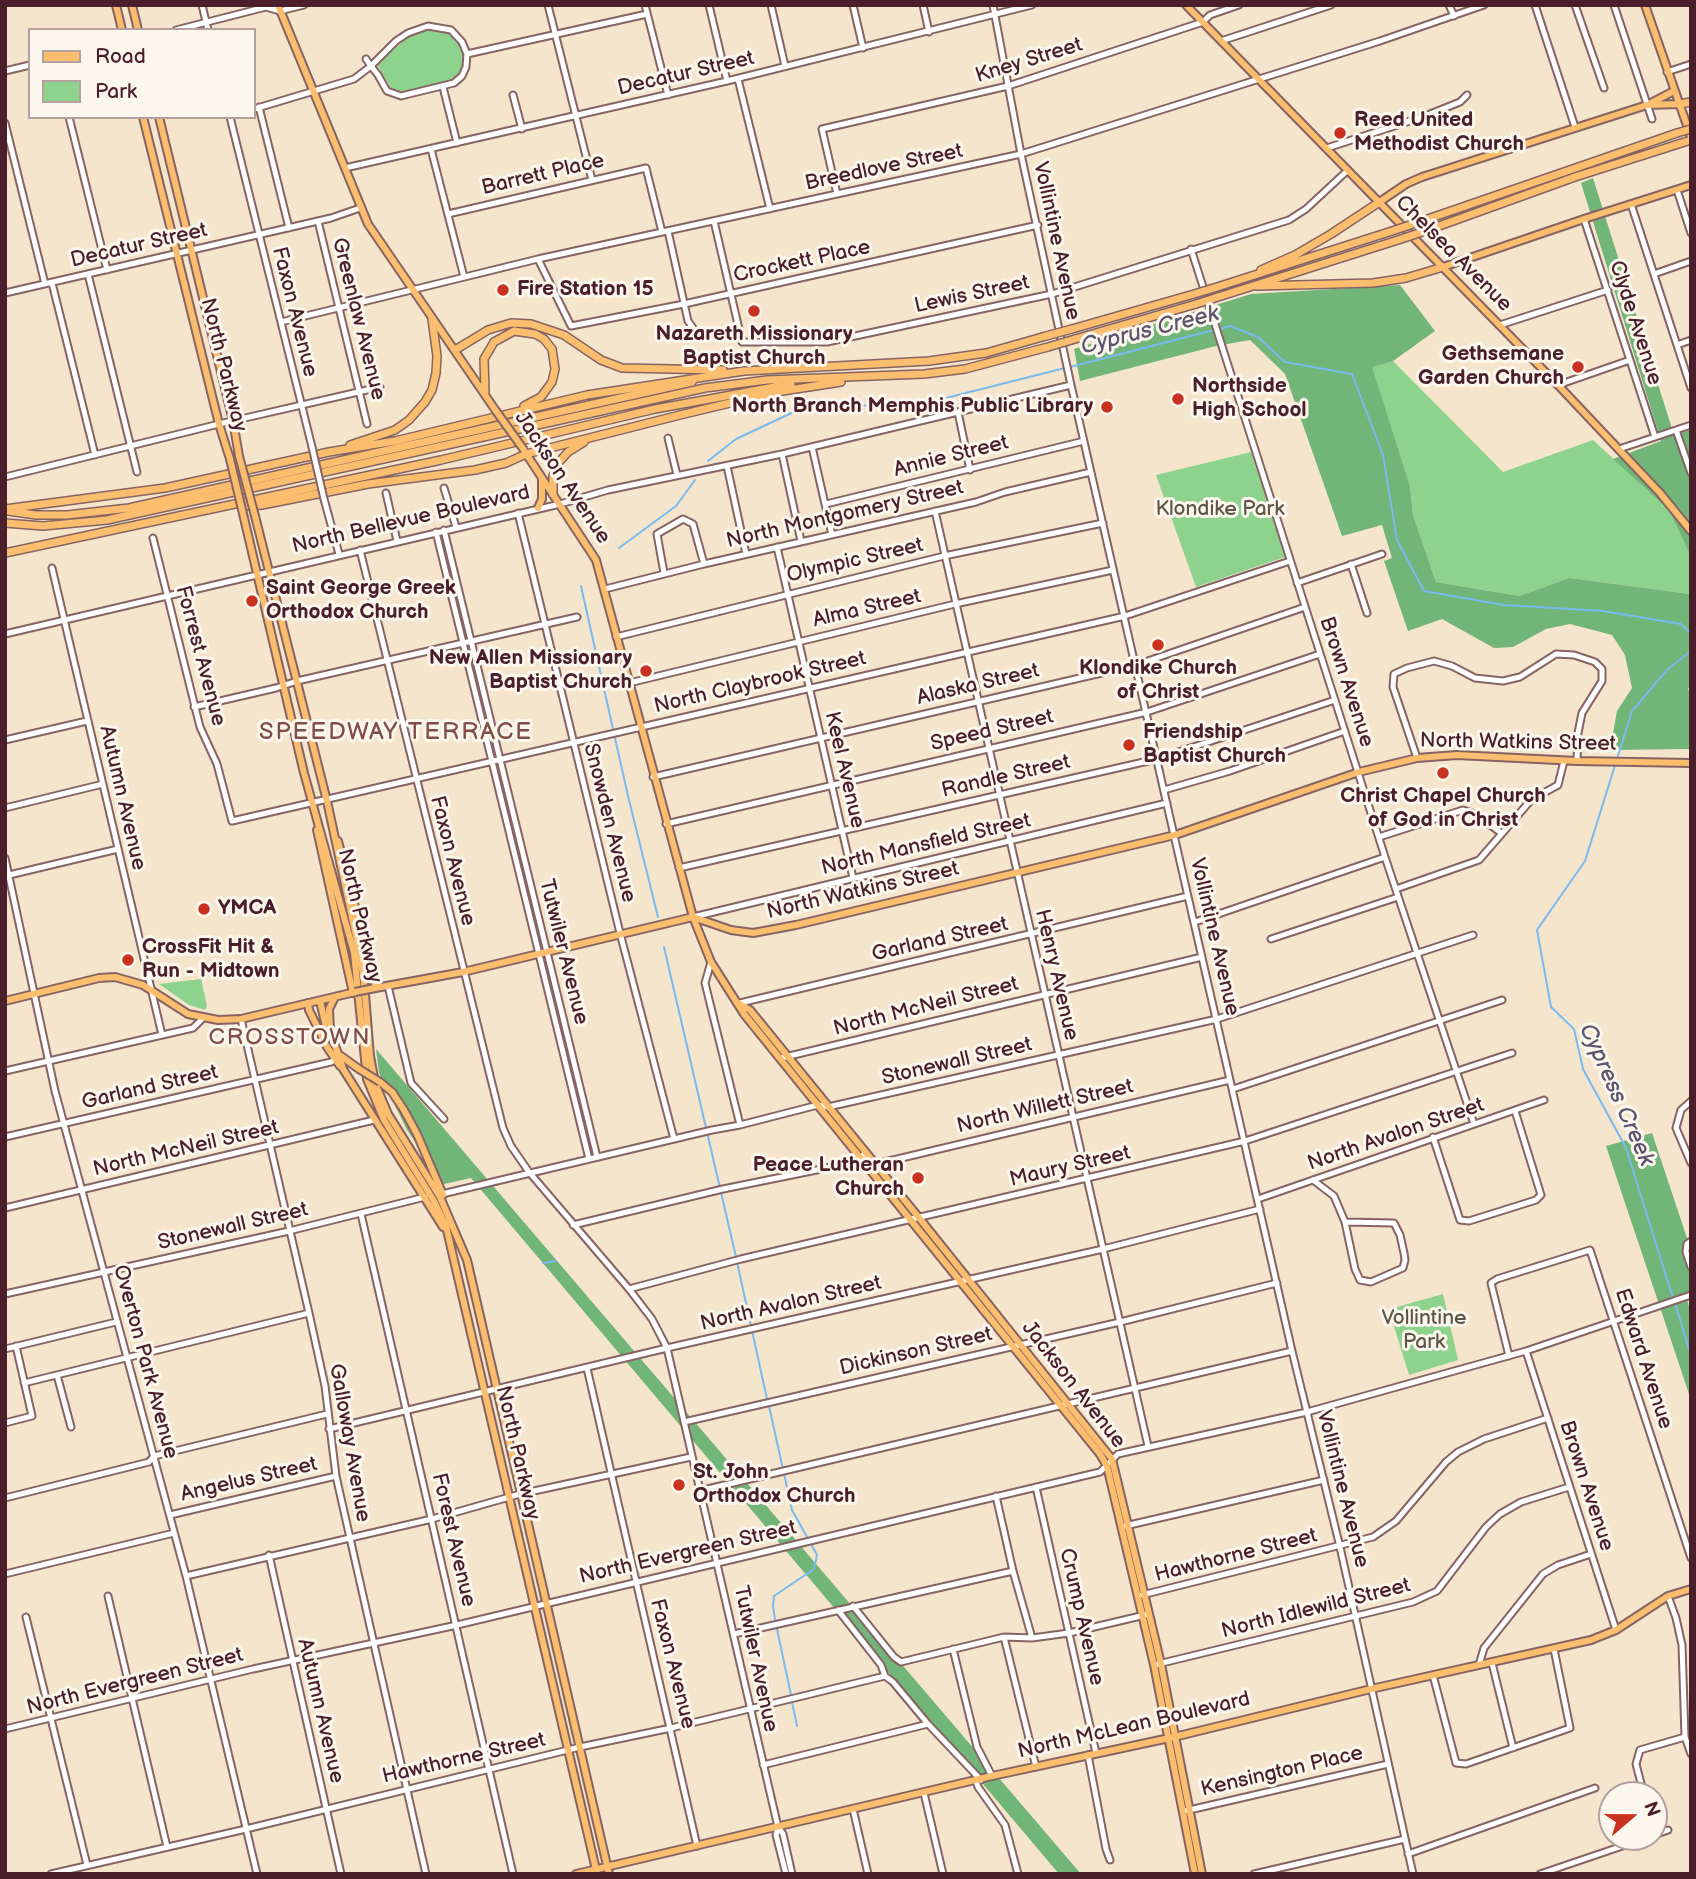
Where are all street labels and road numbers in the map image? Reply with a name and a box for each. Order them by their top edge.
street label: Kney Street [972,33,1086,89]
street label: Decatur Street [615,46,757,102]
street label: Breedlove Street [803,139,965,197]
street label: Barrett Place [479,149,607,201]
street label: Vollintine Avenue [1027,160,1085,322]
street label: Chelsea Avenue [1389,190,1517,318]
street label: Decatur Street [68,218,210,274]
street label: Greenlaw Avenue [326,235,390,403]
street label: Crockett Place [731,235,873,289]
street label: Faxon Avenue [266,245,322,379]
street label: Clyde Avenue [1603,258,1667,388]
street label: Lewis Street [912,271,1032,319]
street label: North Parkway [194,296,252,434]
street label: Jackson Avenue [508,407,616,549]
street label: Annie Street [891,431,1011,483]
street label: North Montgomery Street [724,475,966,555]
street label: North Bellevue Boulevard [290,480,532,560]
street label: Olympic Street [784,533,926,589]
street label: Forrest Avenue [169,583,231,729]
street label: Alma Street [811,584,923,634]
street label: Brown Avenue [1313,614,1379,750]
street label: North Claybrook Street [652,646,868,720]
street label: Alaska Street [914,659,1042,711]
street label: Speed Street [928,705,1056,757]
street label: Keel Avenue [818,709,870,831]
street label: Autumn Avenue [93,723,151,873]
street label: North Watkins Street [1420,729,1616,757]
street label: Snowden Avenue [577,741,641,905]
street label: Randle Street [939,750,1073,804]
street label: Faxon Avenue [424,794,480,928]
street label: North Mansfield Street [819,809,1033,881]
street label: North Parkway [331,847,387,985]
street label: Vollintine Avenue [1184,856,1244,1018]
street label: North Watkins Street [765,857,961,925]
street label: Tutwiler Avenue [533,877,593,1027]
street label: Henry Avenue [1029,907,1083,1043]
street label: Garland Street [870,912,1010,968]
street label: North McNeil Street [831,972,1021,1042]
street label: Stonewall Street [879,1032,1035,1092]
street label: Garland Street [80,1060,220,1116]
street label: North Willett Street [954,1074,1136,1140]
street label: North Avalon Street [1304,1093,1488,1177]
street label: North McNeil Street [91,1115,281,1183]
street label: Maury Street [1007,1141,1133,1193]
street label: Stonewall Street [155,1197,311,1257]
street label: Overton Park Avenue [107,1262,183,1462]
street label: North Avalon Street [698,1271,884,1337]
street label: Edward Avenue [1608,1286,1678,1432]
street label: Jackson Avenue [1016,1316,1130,1454]
street label: Dickinson Street [837,1322,995,1382]
street label: Galloway Avenue [323,1362,375,1524]
street label: North Parkway [489,1384,545,1522]
street label: Vollintine Avenue [1310,1408,1374,1570]
street label: Brown Avenue [1553,1418,1619,1554]
street label: Angelus Street [178,1452,320,1508]
street label: Forest Avenue [425,1471,481,1609]
street label: North Evergreen Street [577,1516,799,1590]
street label: Hawthorne Street [1152,1524,1320,1588]
street label: Crump Avenue [1053,1546,1109,1688]
street label: North Idlewild Street [1219,1573,1413,1645]
street label: Tutwiler Avenue [727,1584,783,1734]
street label: Faxon Avenue [644,1597,700,1731]
street label: Autumn Avenue [291,1636,349,1786]
street label: North Evergreen Street [24,1643,246,1721]
street label: North McLean Boulevard [1015,1687,1253,1765]
street label: Hawthorne Street [380,1728,548,1790]
street label: Kensington Place [1199,1741,1365,1803]

